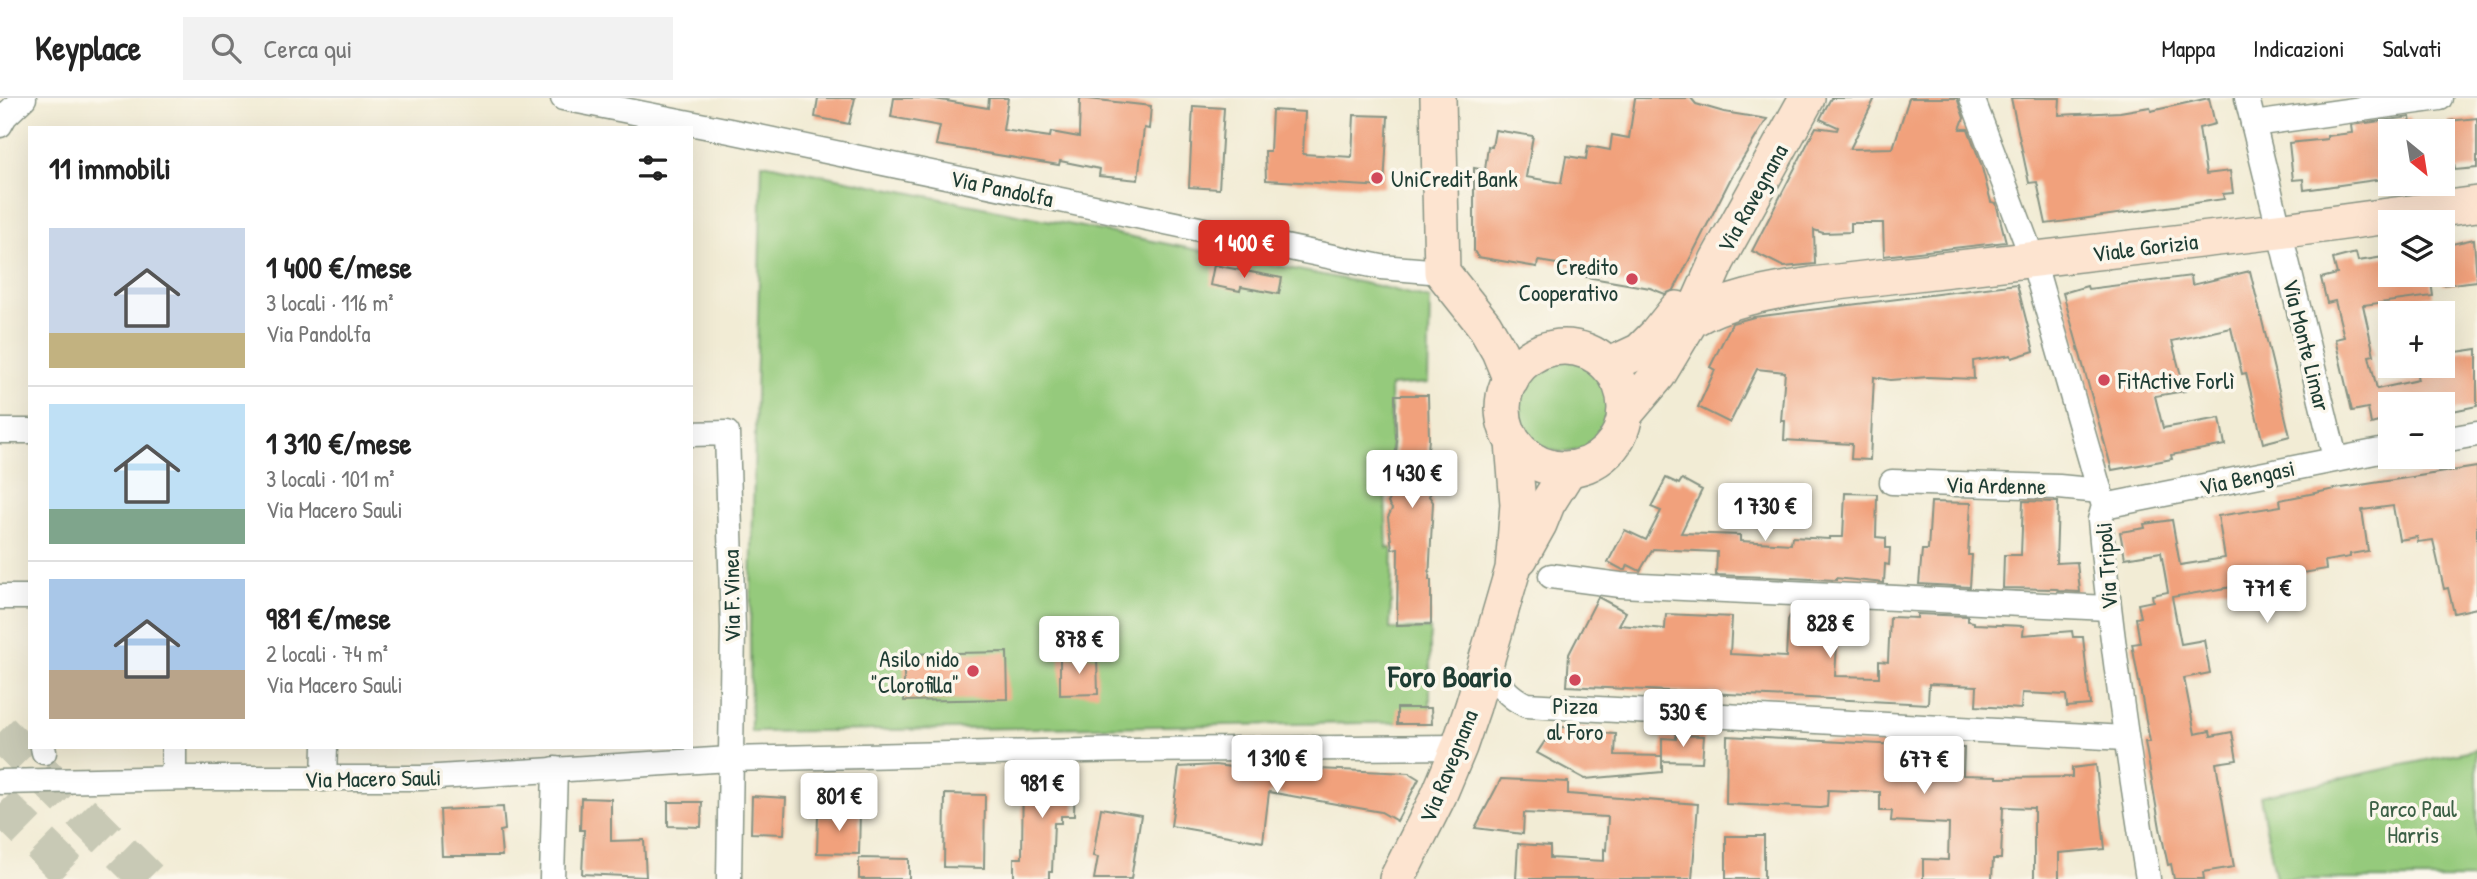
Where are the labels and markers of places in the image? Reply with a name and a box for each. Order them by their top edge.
place label: UniCredit Bank [1391,163,1518,194]
marker: UniCredit Bank [1369,170,1385,186]
pin: 1 400 € [1179,220,1309,280]
place label: Credito Cooperativo [1518,251,1618,308]
marker: Credito Cooperativo [1624,271,1640,287]
place label: FitActive Forlì [2117,365,2235,396]
marker: FitActive Forlì [2096,372,2112,388]
pin: 1 430 € [1347,450,1477,510]
pin: 1 730 € [1700,484,1830,543]
pin: 771 € [2218,566,2316,625]
pin: 828 € [1781,601,1879,660]
pin: 878 € [1030,616,1128,676]
place label: Asilo nido "Clorofilla" [871,643,959,700]
marker: Asilo nido "Clorofilla" [965,663,981,679]
marker: Pizza al Foro [1567,672,1583,688]
place label: Pizza al Foro [1547,690,1603,747]
pin: 530 € [1634,690,1732,749]
pin: 1 310 € [1212,736,1342,795]
pin: 677 € [1875,736,1973,796]
pin: 981 € [993,760,1091,820]
pin: 801 € [790,774,888,833]

